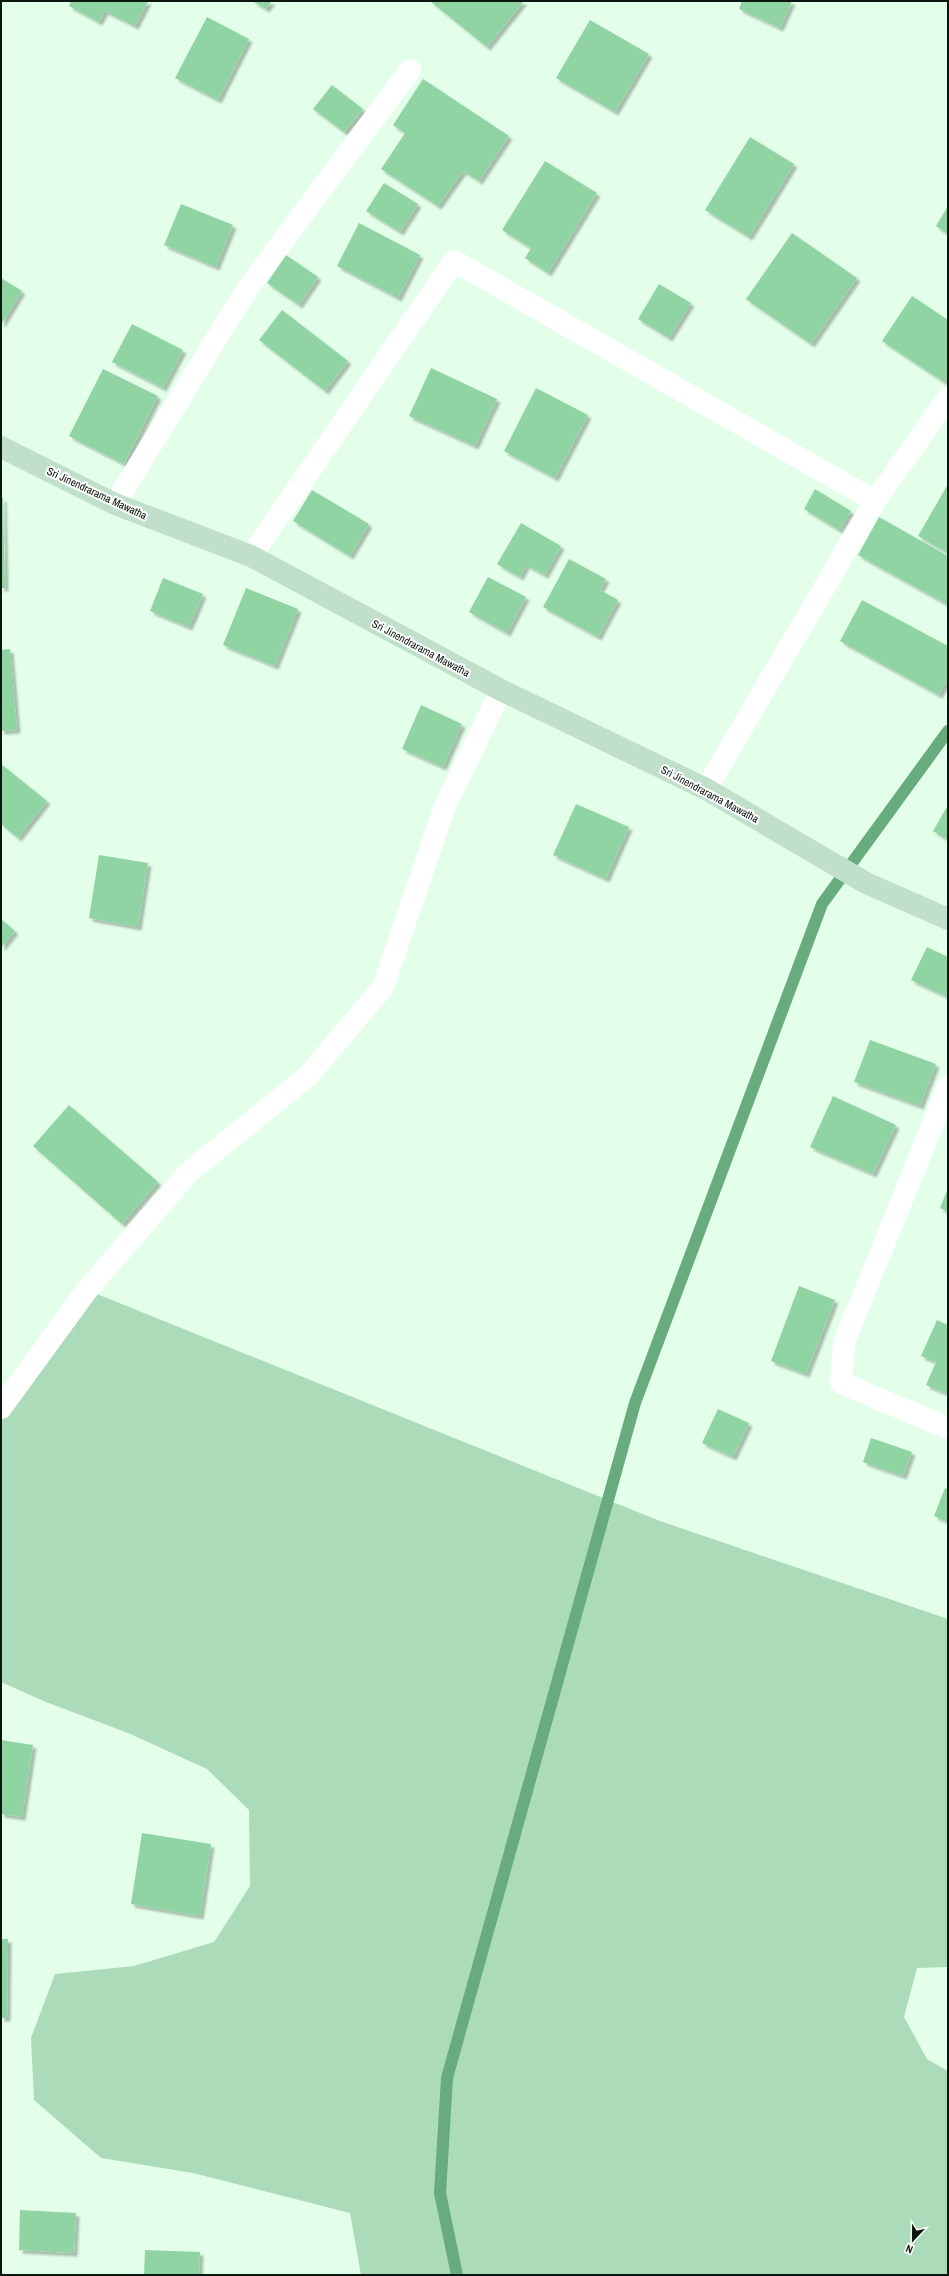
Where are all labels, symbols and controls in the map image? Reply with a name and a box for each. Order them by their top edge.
street label: Sri Jinendrarama Mawatha [45,464,149,522]
street label: Sri Jinendrarama Mawatha [370,616,472,680]
street label: Sri Jinendrarama Mawatha [659,762,761,826]
north arrow [893,2220,933,2260]
text: N [904,2242,915,2257]

